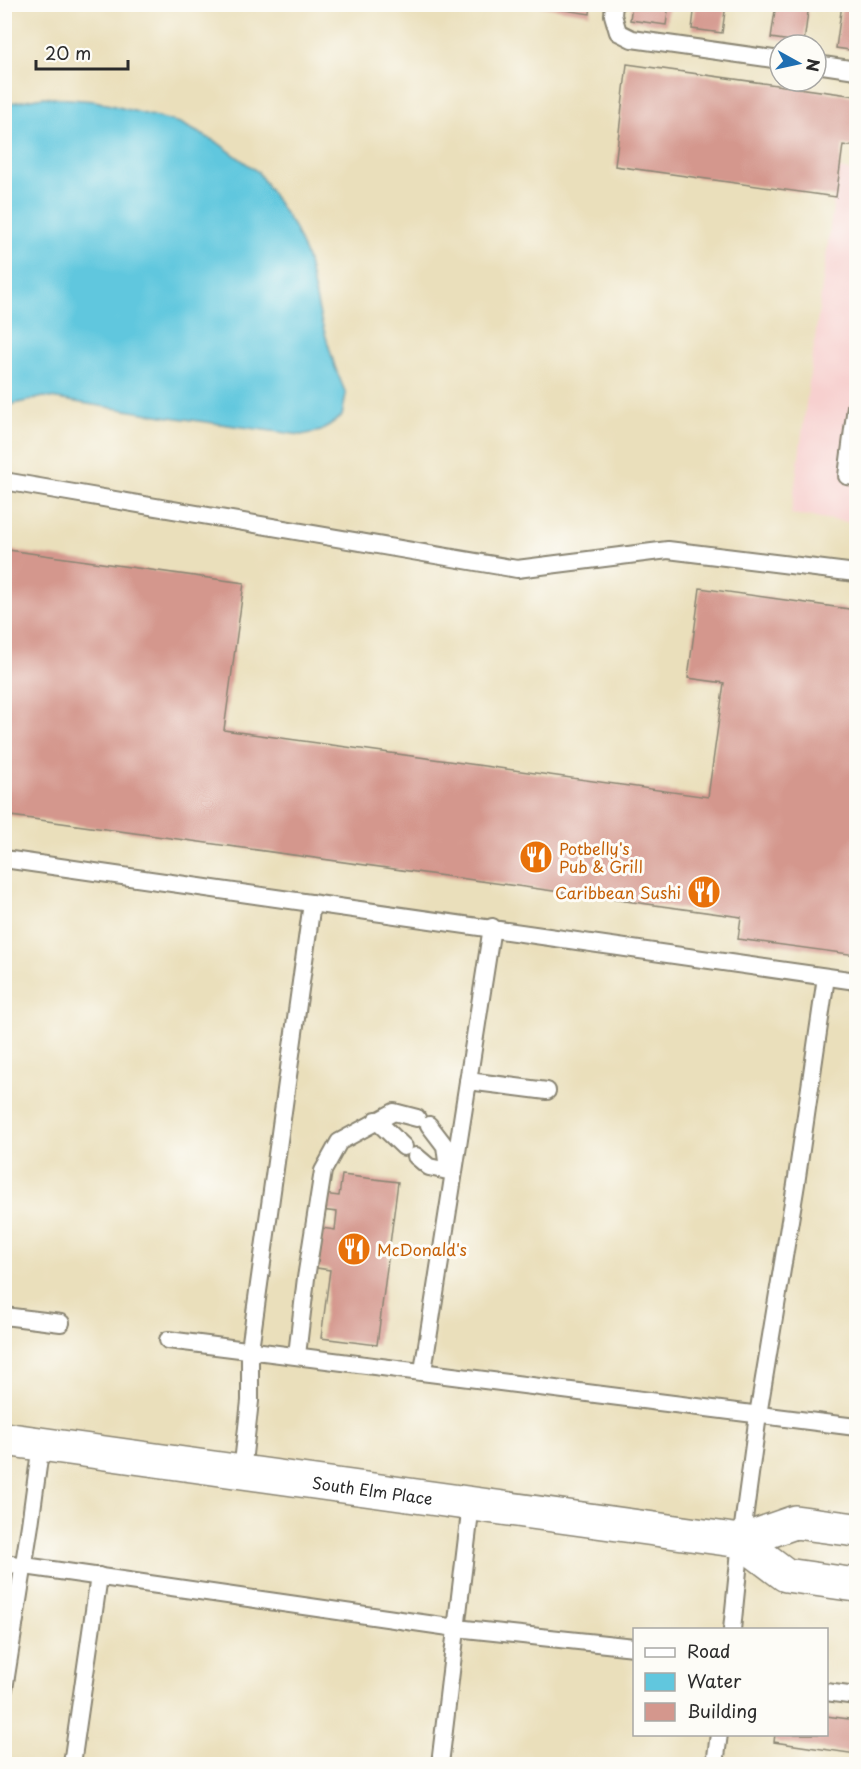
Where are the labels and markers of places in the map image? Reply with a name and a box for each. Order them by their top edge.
place label: Potbelly's Pub & Grill [559,836,643,878]
restaurant icon: Potbelly's Pub & Grill [518,839,554,875]
restaurant icon: Caribbean Sushi [686,874,722,910]
place label: Caribbean Sushi [555,880,681,904]
restaurant icon: McDonald's [336,1231,372,1267]
place label: McDonald's [377,1237,467,1261]

